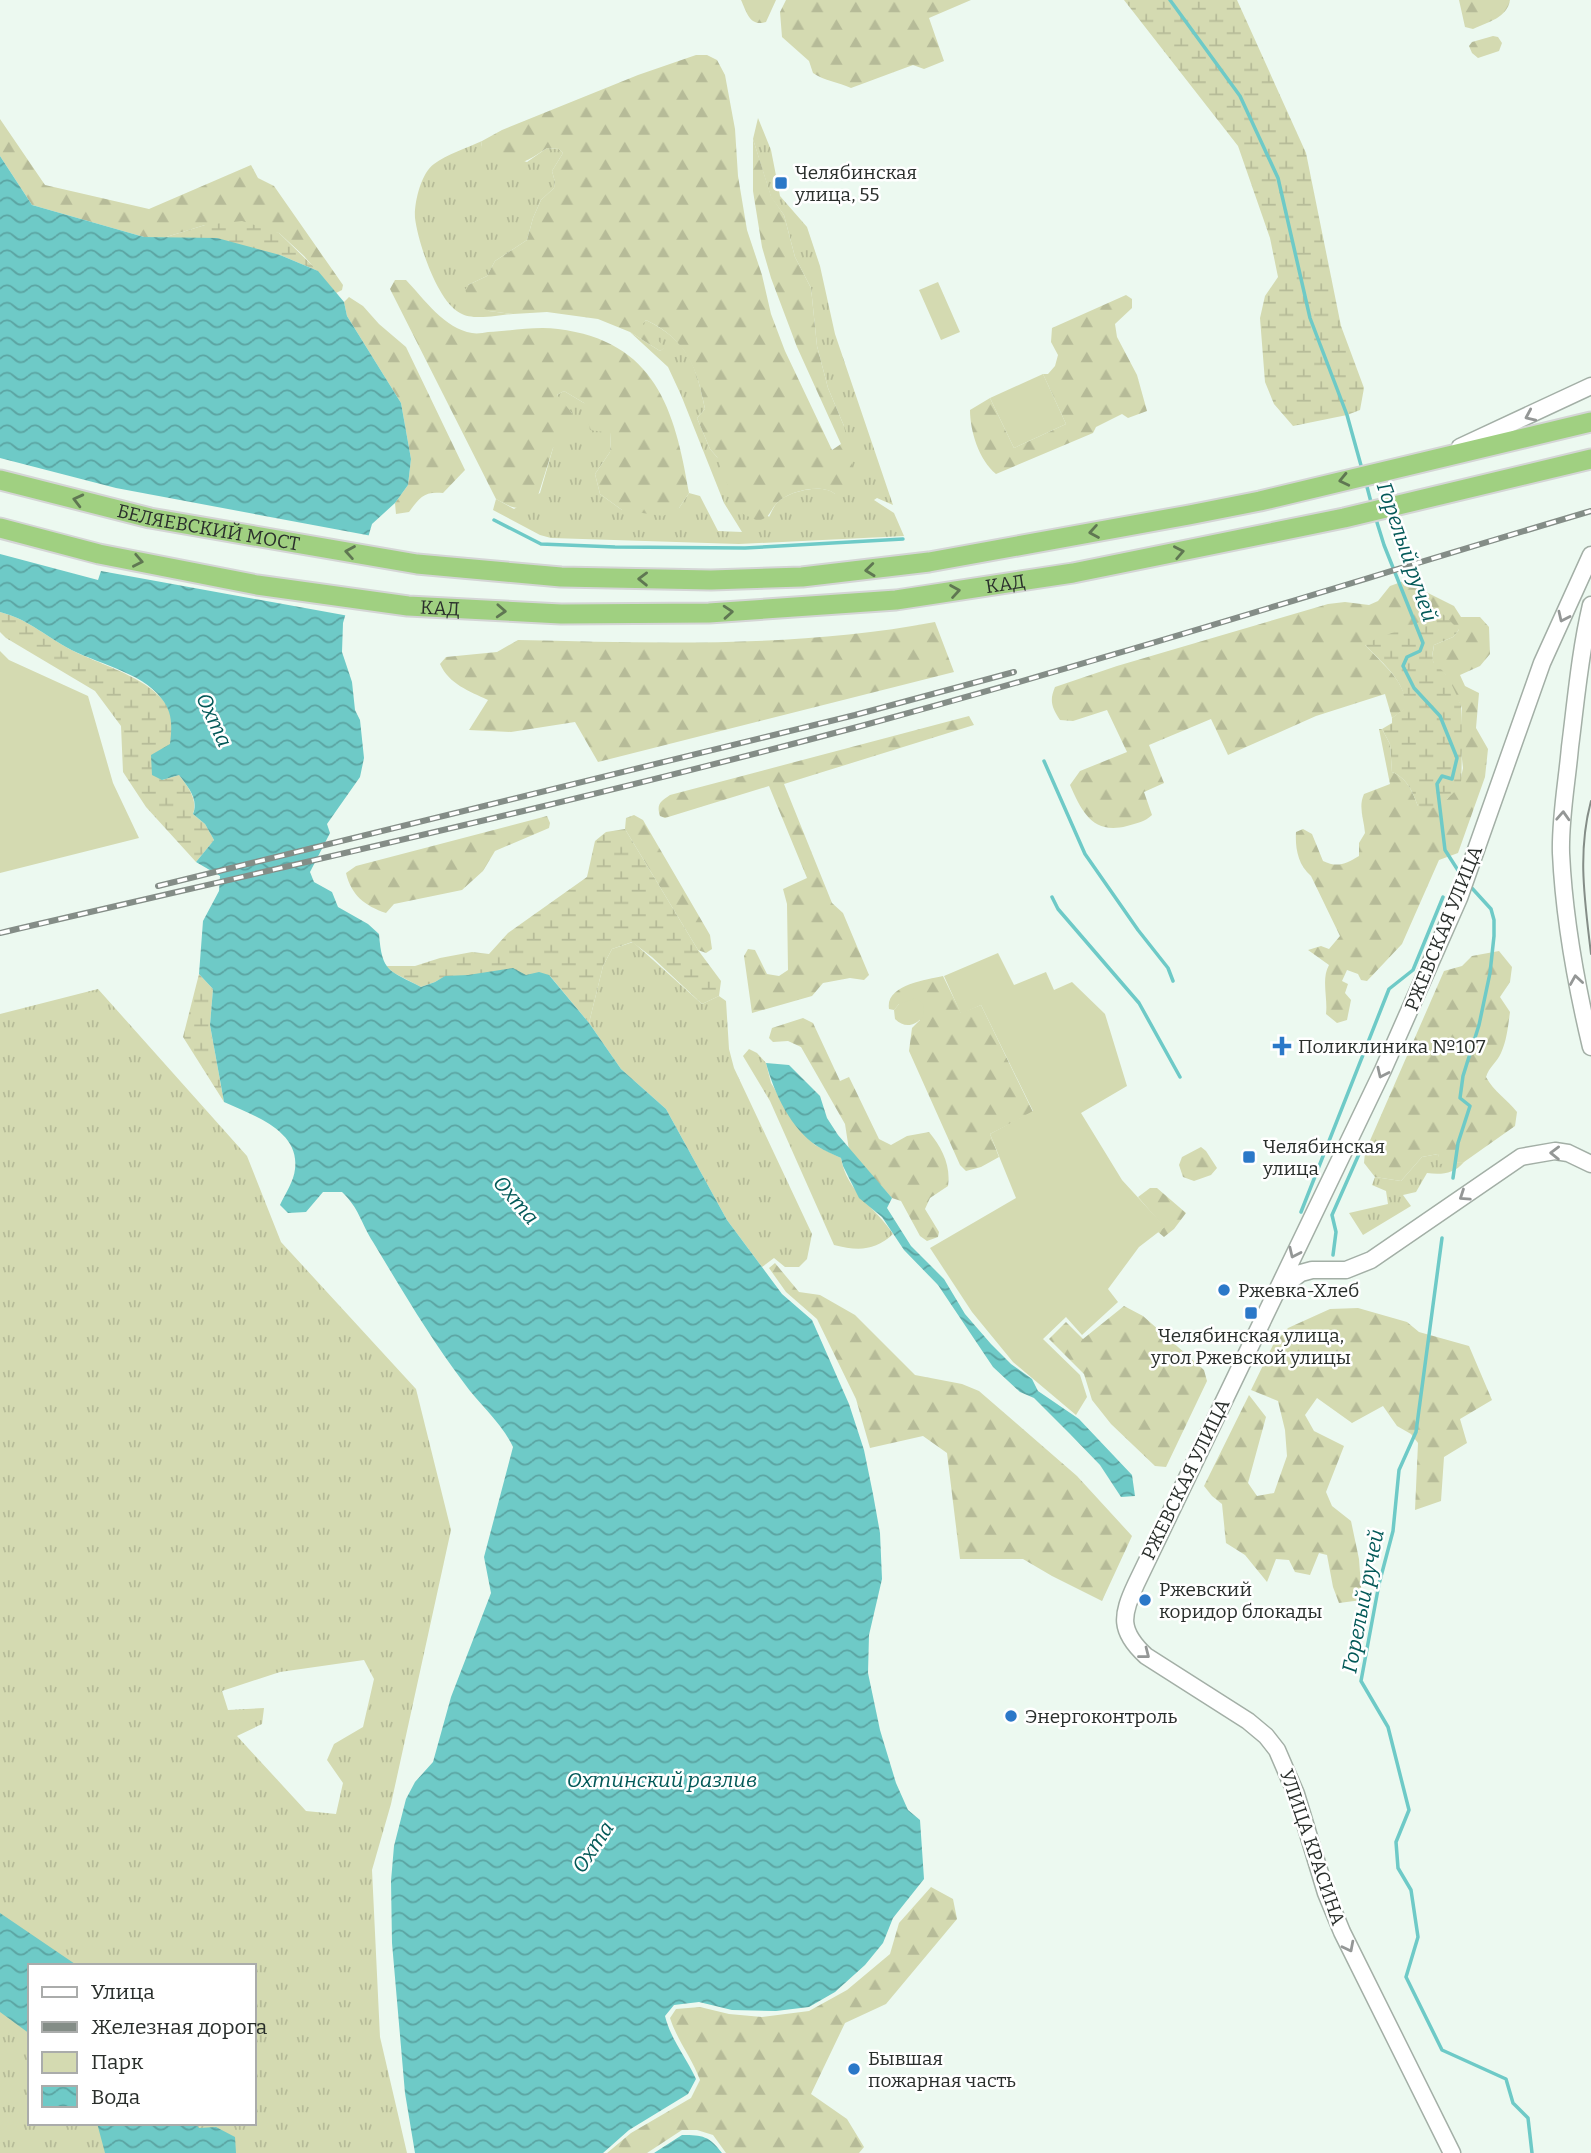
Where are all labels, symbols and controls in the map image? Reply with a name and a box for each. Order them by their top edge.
place label: Челябинская улица, 55 [794,161,917,206]
marker: Челябинская улица, 55 [773,175,789,191]
one-way arrow [1524,408,1537,422]
one-way arrow [1338,472,1350,487]
water label: Горелый ручей [1371,479,1443,625]
one-way arrow [72,494,84,508]
street label: БЕЛЯЕВСКИЙ МОСТ [115,499,302,556]
one-way arrow [1088,524,1100,539]
one-way arrow [344,545,356,560]
one-way arrow [1173,546,1185,561]
one-way arrow [132,553,144,568]
one-way arrow [864,562,875,577]
street label: КАД [984,569,1027,598]
one-way arrow [637,571,647,587]
one-way arrow [949,584,961,599]
street label: КАД [420,596,461,621]
one-way arrow [496,603,507,618]
one-way arrow [723,604,734,619]
one-way arrow [1557,610,1571,623]
water label: Охта [190,689,238,751]
one-way arrow [1556,810,1571,821]
street label: РЖЕВСКАЯ УЛИЦА [1400,842,1487,1014]
one-way arrow [1569,975,1584,986]
place label: Поликлиника №107 [1298,1035,1486,1058]
marker: Поликлиника №107 [1272,1036,1292,1056]
one-way arrow [1376,1065,1390,1078]
place label: Челябинская улица [1262,1135,1385,1180]
one-way arrow [1549,1145,1560,1160]
marker: Челябинская улица [1241,1149,1257,1165]
water label: Охта [488,1170,544,1230]
one-way arrow [1459,1187,1472,1200]
one-way arrow [1288,1246,1302,1258]
place label: Ржевка-Хлеб [1238,1279,1359,1302]
marker: Ржевка-Хлеб [1216,1282,1232,1298]
marker: Челябинская улица, угол Ржевской улицы [1243,1305,1259,1321]
place label: Челябинская улица, угол Ржевской улицы [1150,1324,1351,1369]
street label: РЖЕВСКАЯ УЛИЦА [1137,1395,1235,1563]
water label: Горелый ручей [1336,1527,1390,1675]
place label: Ржевский коридор блокады [1159,1578,1322,1623]
marker: Ржевский коридор блокады [1137,1592,1153,1608]
one-way arrow [1138,1645,1150,1658]
place label: Энергоконтроль [1025,1705,1178,1728]
marker: Энергоконтроль [1003,1708,1019,1724]
street label: УЛИЦА КРАСИНА [1275,1766,1350,1929]
water label: Охтинский разлив [567,1767,757,1793]
water label: Охта [566,1816,620,1878]
one-way arrow [1341,1940,1355,1952]
legend [28,1964,256,2125]
text: Улица [91,1979,155,2005]
text: Железная дорога [91,2014,268,2040]
place label: Бывшая пожарная часть [868,2047,1016,2092]
text: Парк [91,2049,144,2075]
marker: Бывшая пожарная часть [846,2061,862,2077]
text: Вода [91,2084,141,2110]

